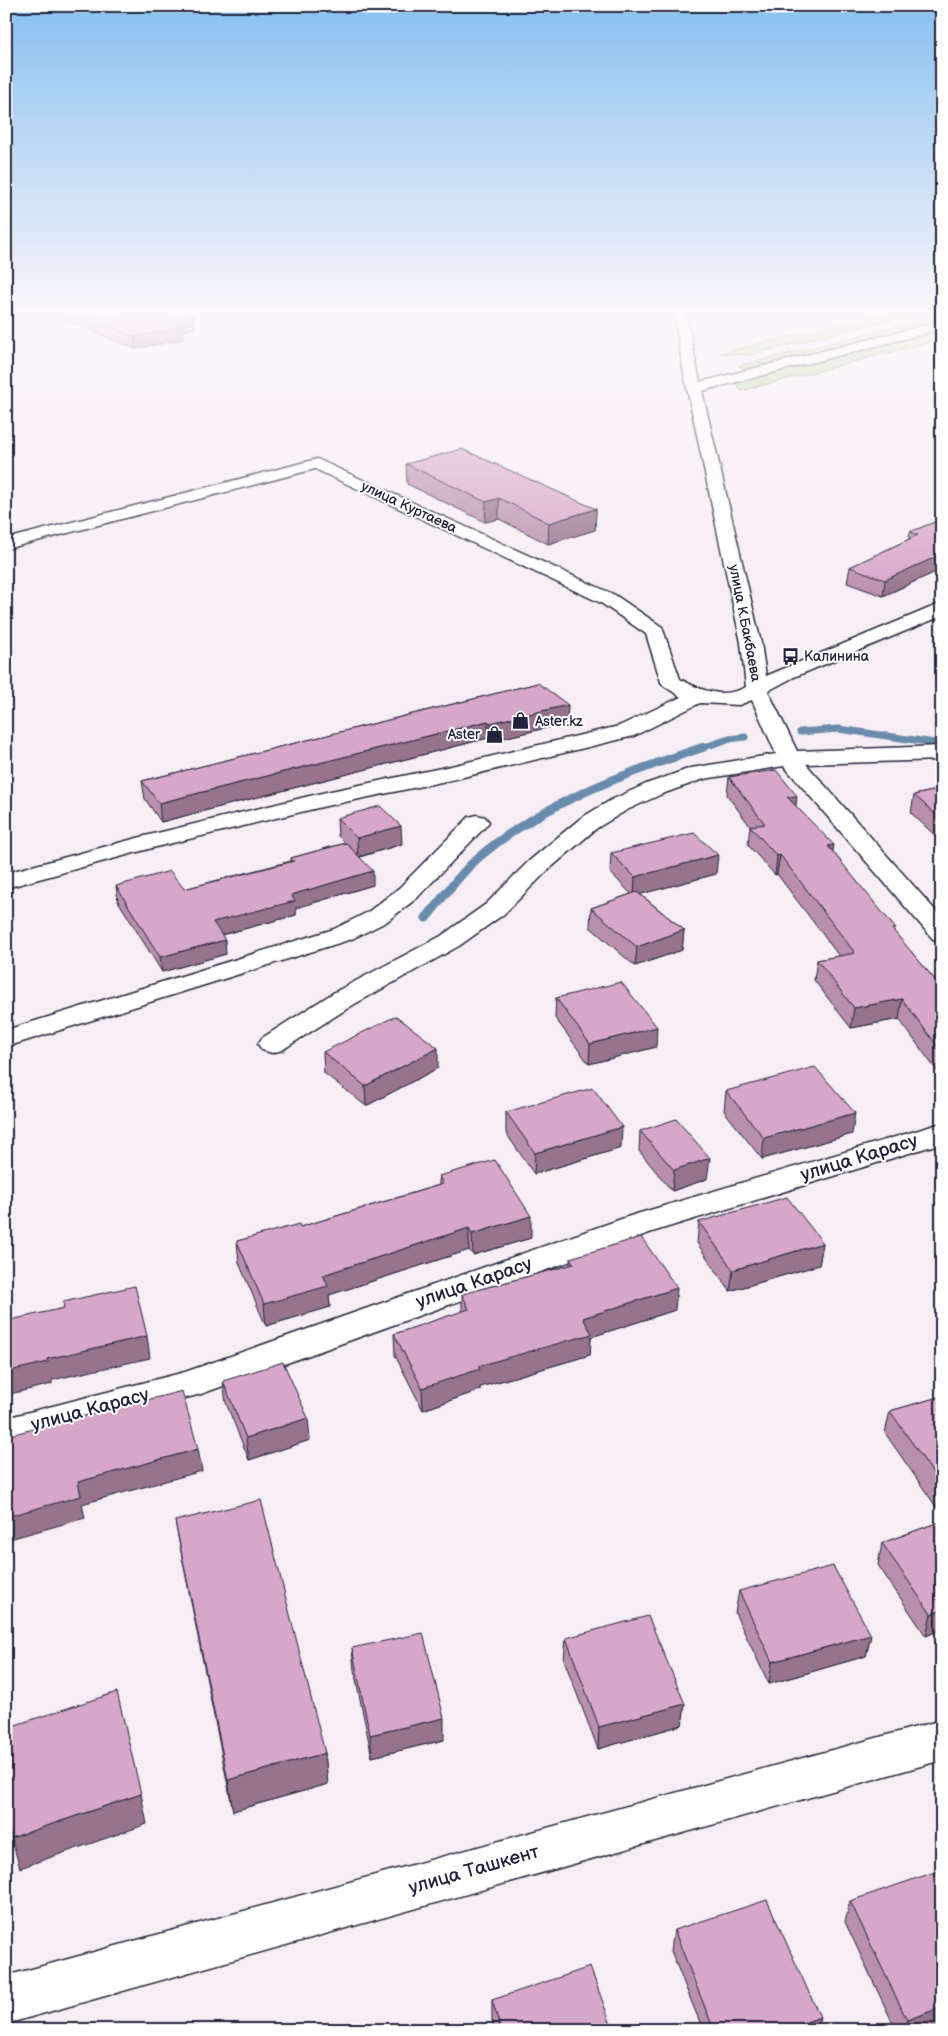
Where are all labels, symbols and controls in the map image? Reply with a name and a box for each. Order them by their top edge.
street label: улица Куртаева [358,477,460,537]
street label: улица К.Бакбаева [725,563,765,684]
bus stop icon: Калинина [780,646,800,666]
place label: Калинина [804,648,870,665]
shop icon: Aster.kz [511,711,531,731]
place label: Aster.kz [535,713,583,730]
shop icon: Aster [484,724,504,744]
place label: Aster [448,726,481,743]
street label: улица Карасу [798,1129,921,1187]
street label: улица Карасу [413,1252,535,1314]
street label: улица Карасу [28,1383,152,1437]
street label: улица Ташкент [406,1840,542,1900]

